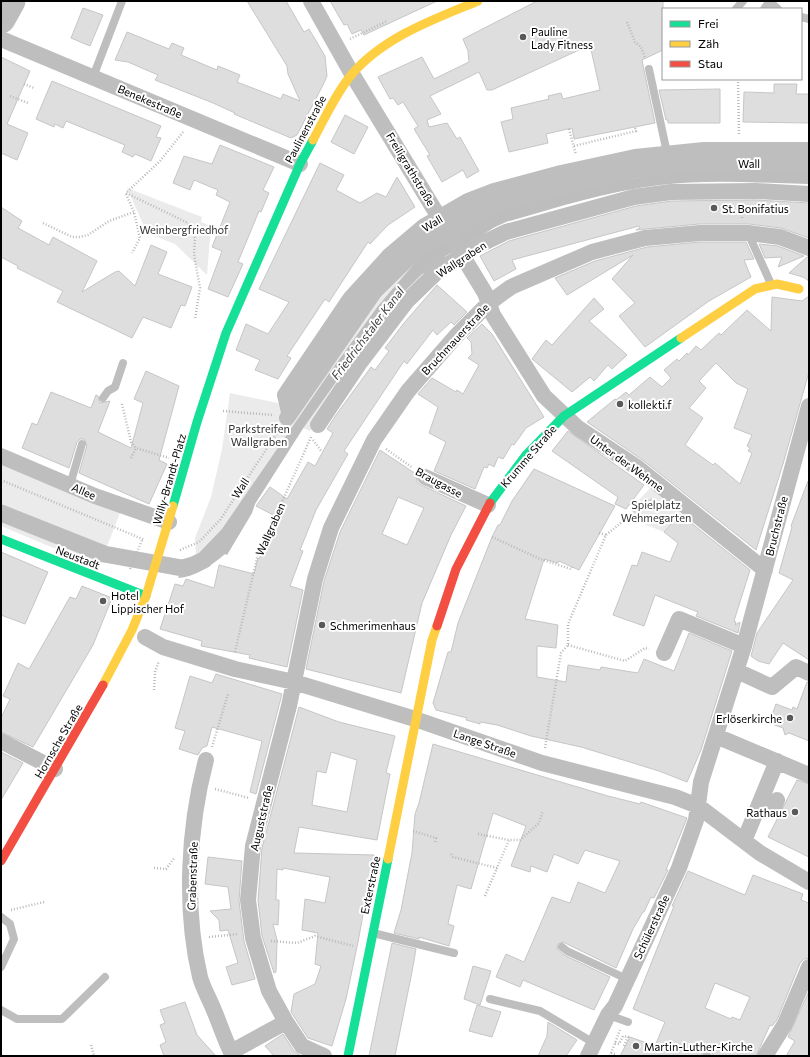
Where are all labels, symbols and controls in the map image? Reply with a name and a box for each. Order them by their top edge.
legend [662,8,802,80]
text: Frei [698,16,719,30]
place label: Pauline Lady Fitness [531,25,593,51]
marker: Pauline Lady Fitness [518,32,528,42]
text: Zäh [698,36,719,50]
text: Stau [698,56,723,70]
street label: Benekestraße [116,82,184,120]
street label: Paulinenstraße [282,93,328,165]
street label: Freiligrathstraße [384,130,438,208]
street label: Wall [738,157,760,170]
place label: St. Bonifatius [722,202,789,215]
marker: St. Bonifatius [709,203,719,213]
street label: Wall [419,212,445,234]
park label: Weinbergfriedhof [140,223,229,236]
street label: Wallgraben [434,238,488,280]
water label: Friedrichstaler Kanal [328,283,407,382]
street label: Bruchmauerstraße [419,300,492,377]
place label: kollekti.f [628,398,672,411]
marker: kollekti.f [615,399,625,409]
park label: Parkstreifen Wallgraben [228,422,290,448]
street label: Krumme Straße [497,422,559,490]
street label: Willy-Brandt-Platz [150,431,188,526]
street label: Unter der Wehme [588,432,666,494]
street label: Braugasse [414,464,465,500]
street label: Wall [229,475,251,501]
street label: Allee [70,480,98,502]
street label: Bruchstraße [762,494,790,557]
park label: Spielplatz Wehmegarten [621,498,691,524]
street label: Wallgraben [253,501,287,557]
street label: Neustadt [54,543,102,572]
place label: Hotel Lippischer Hof [111,589,185,615]
marker: Hotel Lippischer Hof [98,596,108,606]
place label: Schmerimenhaus [330,619,416,632]
marker: Schmerimenhaus [317,620,327,630]
street label: Hornsche Straße [31,701,85,780]
place label: Erlöserkirche [716,712,782,725]
marker: Erlöserkirche [785,713,795,723]
street label: Lange Straße [452,726,518,760]
street label: Auguststraße [247,784,275,852]
place label: Rathaus [746,806,787,819]
marker: Rathaus [790,807,800,817]
street label: Grabenstraße [184,841,200,911]
street label: Exterstraße [358,855,383,915]
street label: Schülerstraße [630,893,672,961]
place label: Martin-Luther-Kirche [644,1040,753,1053]
marker: Martin-Luther-Kirche [631,1041,641,1051]

